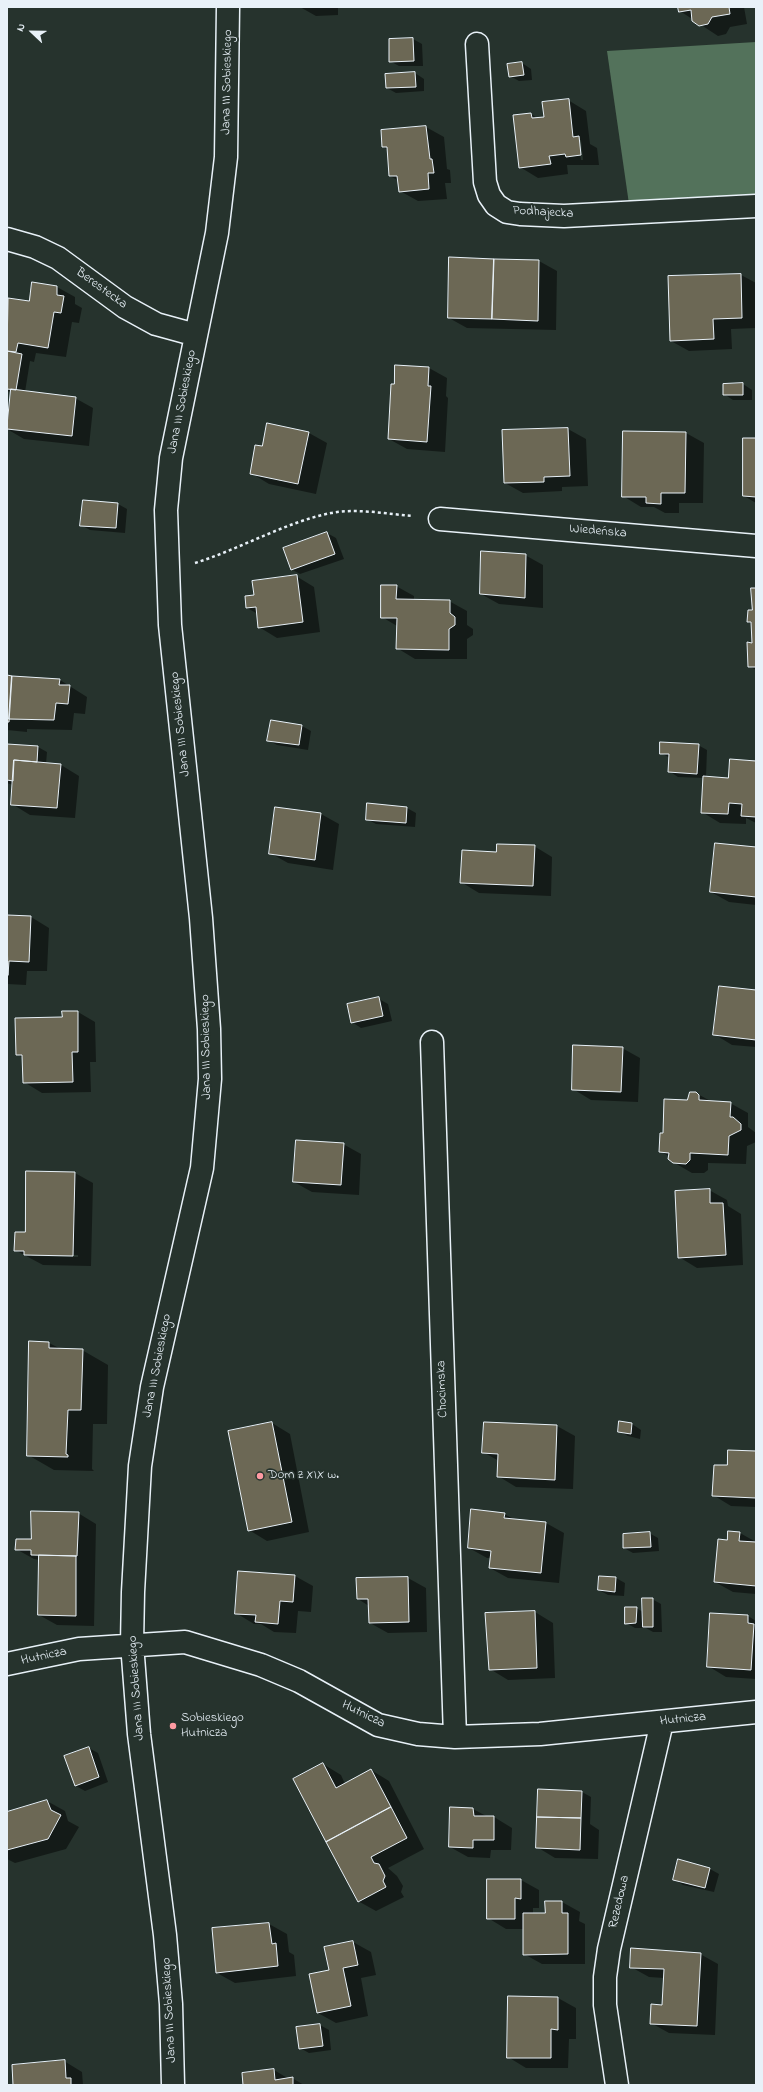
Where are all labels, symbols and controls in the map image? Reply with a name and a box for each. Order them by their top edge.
north arrow [12,12,52,52]
text: N [12,21,30,34]
street label: Jana III Sobieskiego [219,29,237,135]
street label: Podhajecka [512,204,574,222]
street label: Berestecka [72,265,130,313]
street label: Jana III Sobieskiego [165,349,201,455]
street label: Wiedeńska [569,522,627,542]
street label: Jana III Sobieskiego [168,671,194,777]
street label: Jana III Sobieskiego [198,994,216,1100]
street label: Jana III Sobieskiego [140,1313,176,1419]
street label: Chocimska [434,1360,452,1418]
place label: Dom z XIX w. [268,1468,339,1484]
marker: Dom z XIX w. [255,1471,265,1481]
street label: Jana III Sobieskiego [126,1635,148,1741]
street label: Hutnicza [20,1645,68,1669]
street label: Hutnicza [339,1698,387,1732]
street label: Hutnicza [659,1710,707,1730]
place label: Sobieskiego Hutnicza [181,1711,244,1742]
marker: Sobieskiego Hutnicza [168,1721,178,1731]
street label: Rezedowa [606,1874,634,1930]
street label: Jana III Sobieskiego [159,1957,181,2063]

